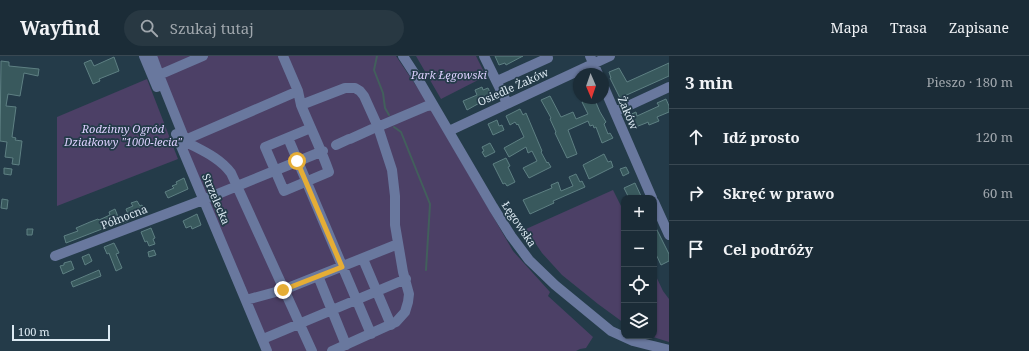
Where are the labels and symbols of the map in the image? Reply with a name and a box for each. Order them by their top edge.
street label: Osiedle Żaków [475,64,551,109]
park label: Park Łęgowski [410,67,488,82]
north arrow [573,68,609,104]
street label: Żaków [615,94,642,132]
park label: Rodzinny Ogród Działkowy "1000-lecia" [63,121,182,149]
route start [288,152,306,170]
street label: Strzelecka [199,171,234,227]
street label: Łęgowska [499,198,540,250]
street label: Północna [98,201,149,232]
route end [274,281,292,299]
scale bar [12,323,110,342]

